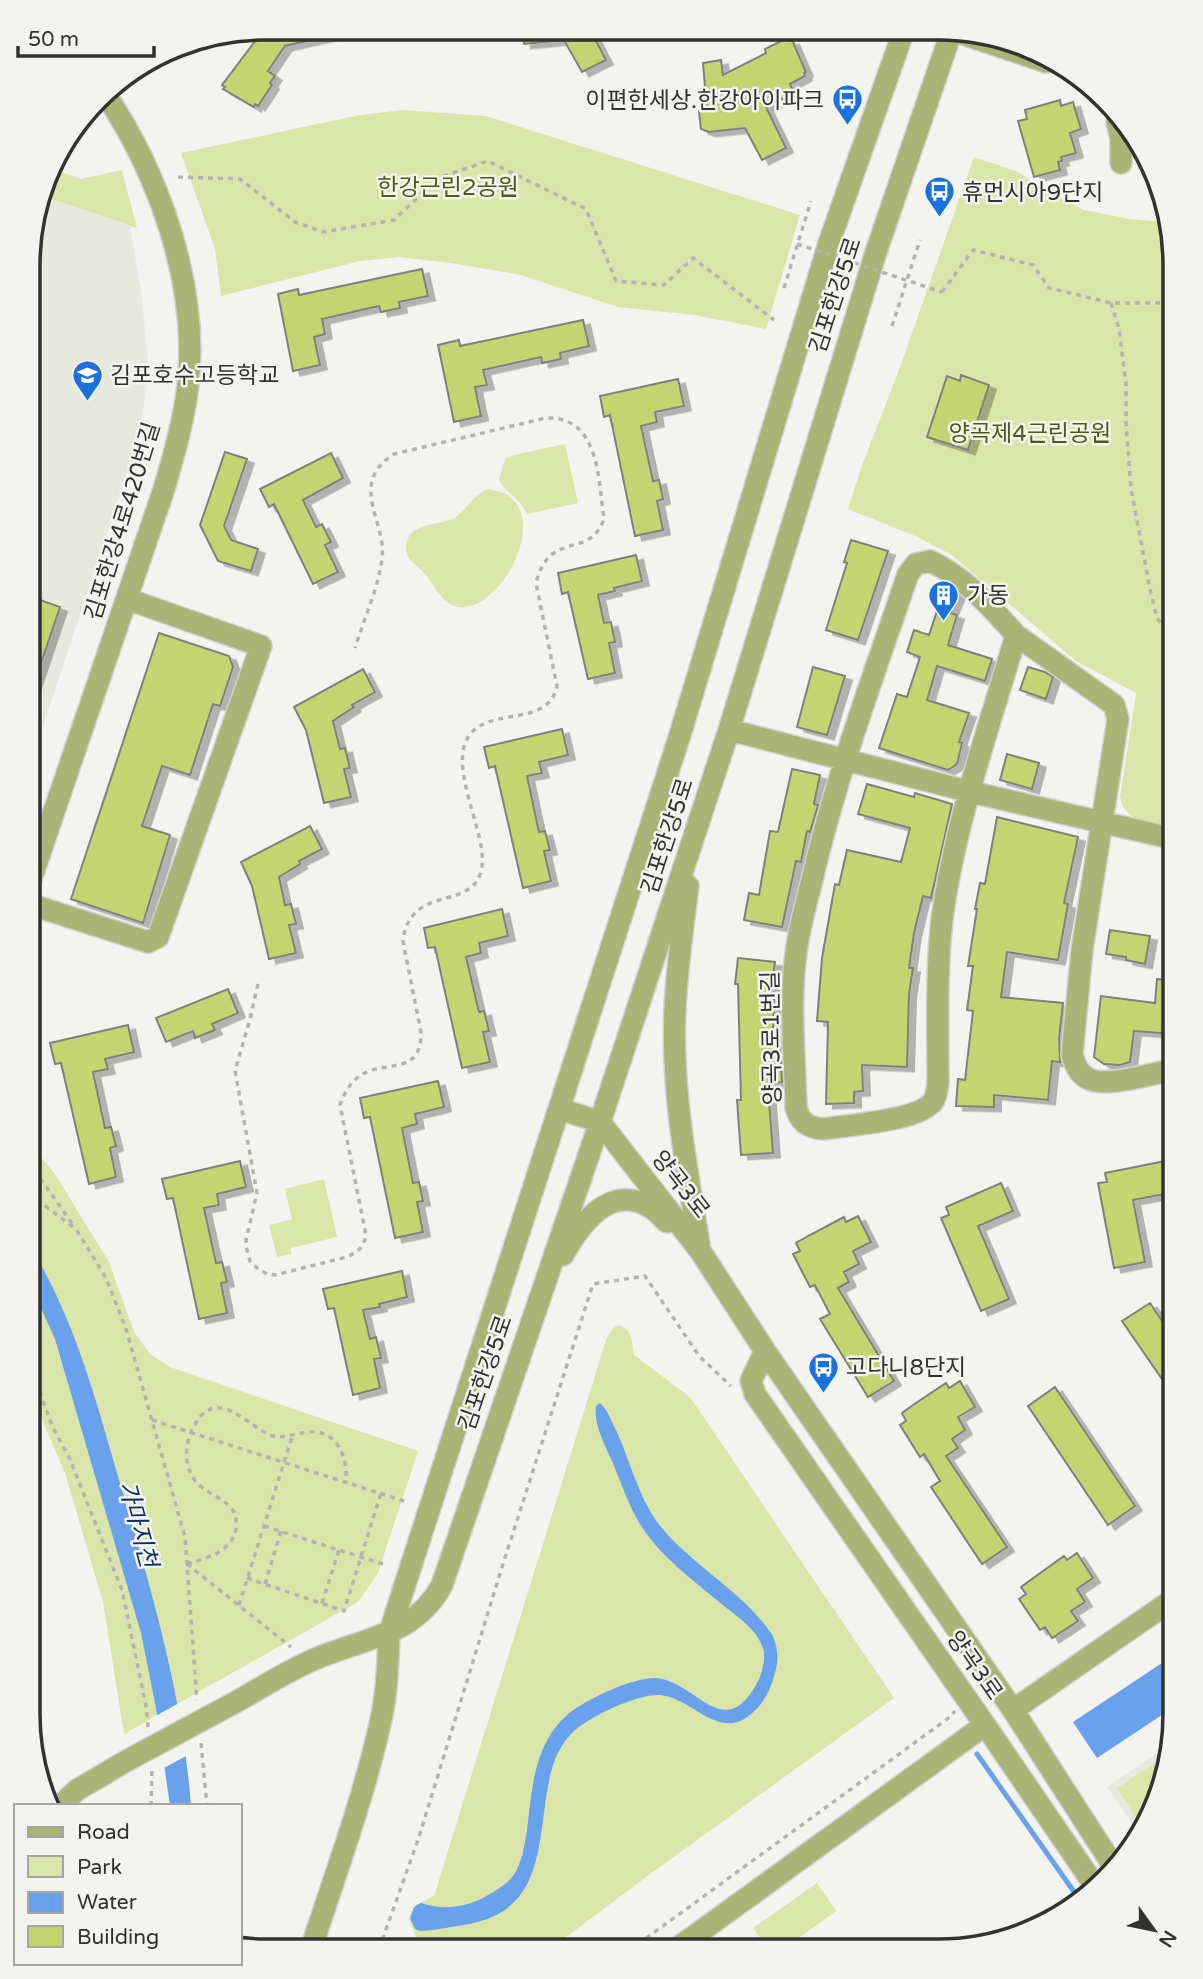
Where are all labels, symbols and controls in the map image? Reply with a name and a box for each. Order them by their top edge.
scale bar [18,14,154,58]
text: 50 m [28,27,79,52]
bus stop icon: 이편한세상.한강아이파크 [830,83,864,127]
place label: 이편한세상.한강아이파크 [585,87,824,115]
park label: 한강근린2공원 [377,174,519,202]
bus stop icon: 휴먼시아9단지 [922,175,956,219]
place label: 휴먼시아9단지 [962,179,1103,207]
street label: 김포한강5로 [804,234,868,357]
school or university icon: 김포호수고등학교 [70,358,104,402]
place label: 김포호수고등학교 [110,362,279,390]
street label: 김포한강4로420번길 [79,419,166,624]
park label: 양곡제4근린공원 [949,420,1111,448]
building icon: 가동 [927,578,961,622]
place label: 가동 [967,582,1009,610]
street label: 김포한강5로 [636,775,700,898]
street label: 양곡3로1번길 [757,970,787,1106]
street label: 양곡3로 [645,1145,715,1224]
street label: 김포한강5로 [453,1312,519,1435]
bus stop icon: 고다니8단지 [806,1350,840,1394]
place label: 고다니8단지 [846,1354,966,1382]
water label: 가마지천 [112,1478,164,1573]
street label: 양곡3로 [940,1626,1008,1706]
legend [14,1804,242,1965]
text: Road [77,1820,130,1845]
text: Park [77,1855,122,1880]
text: Water [77,1890,137,1915]
north arrow [1119,1895,1189,1965]
text: Building [77,1925,159,1950]
text: N [1154,1926,1181,1951]

